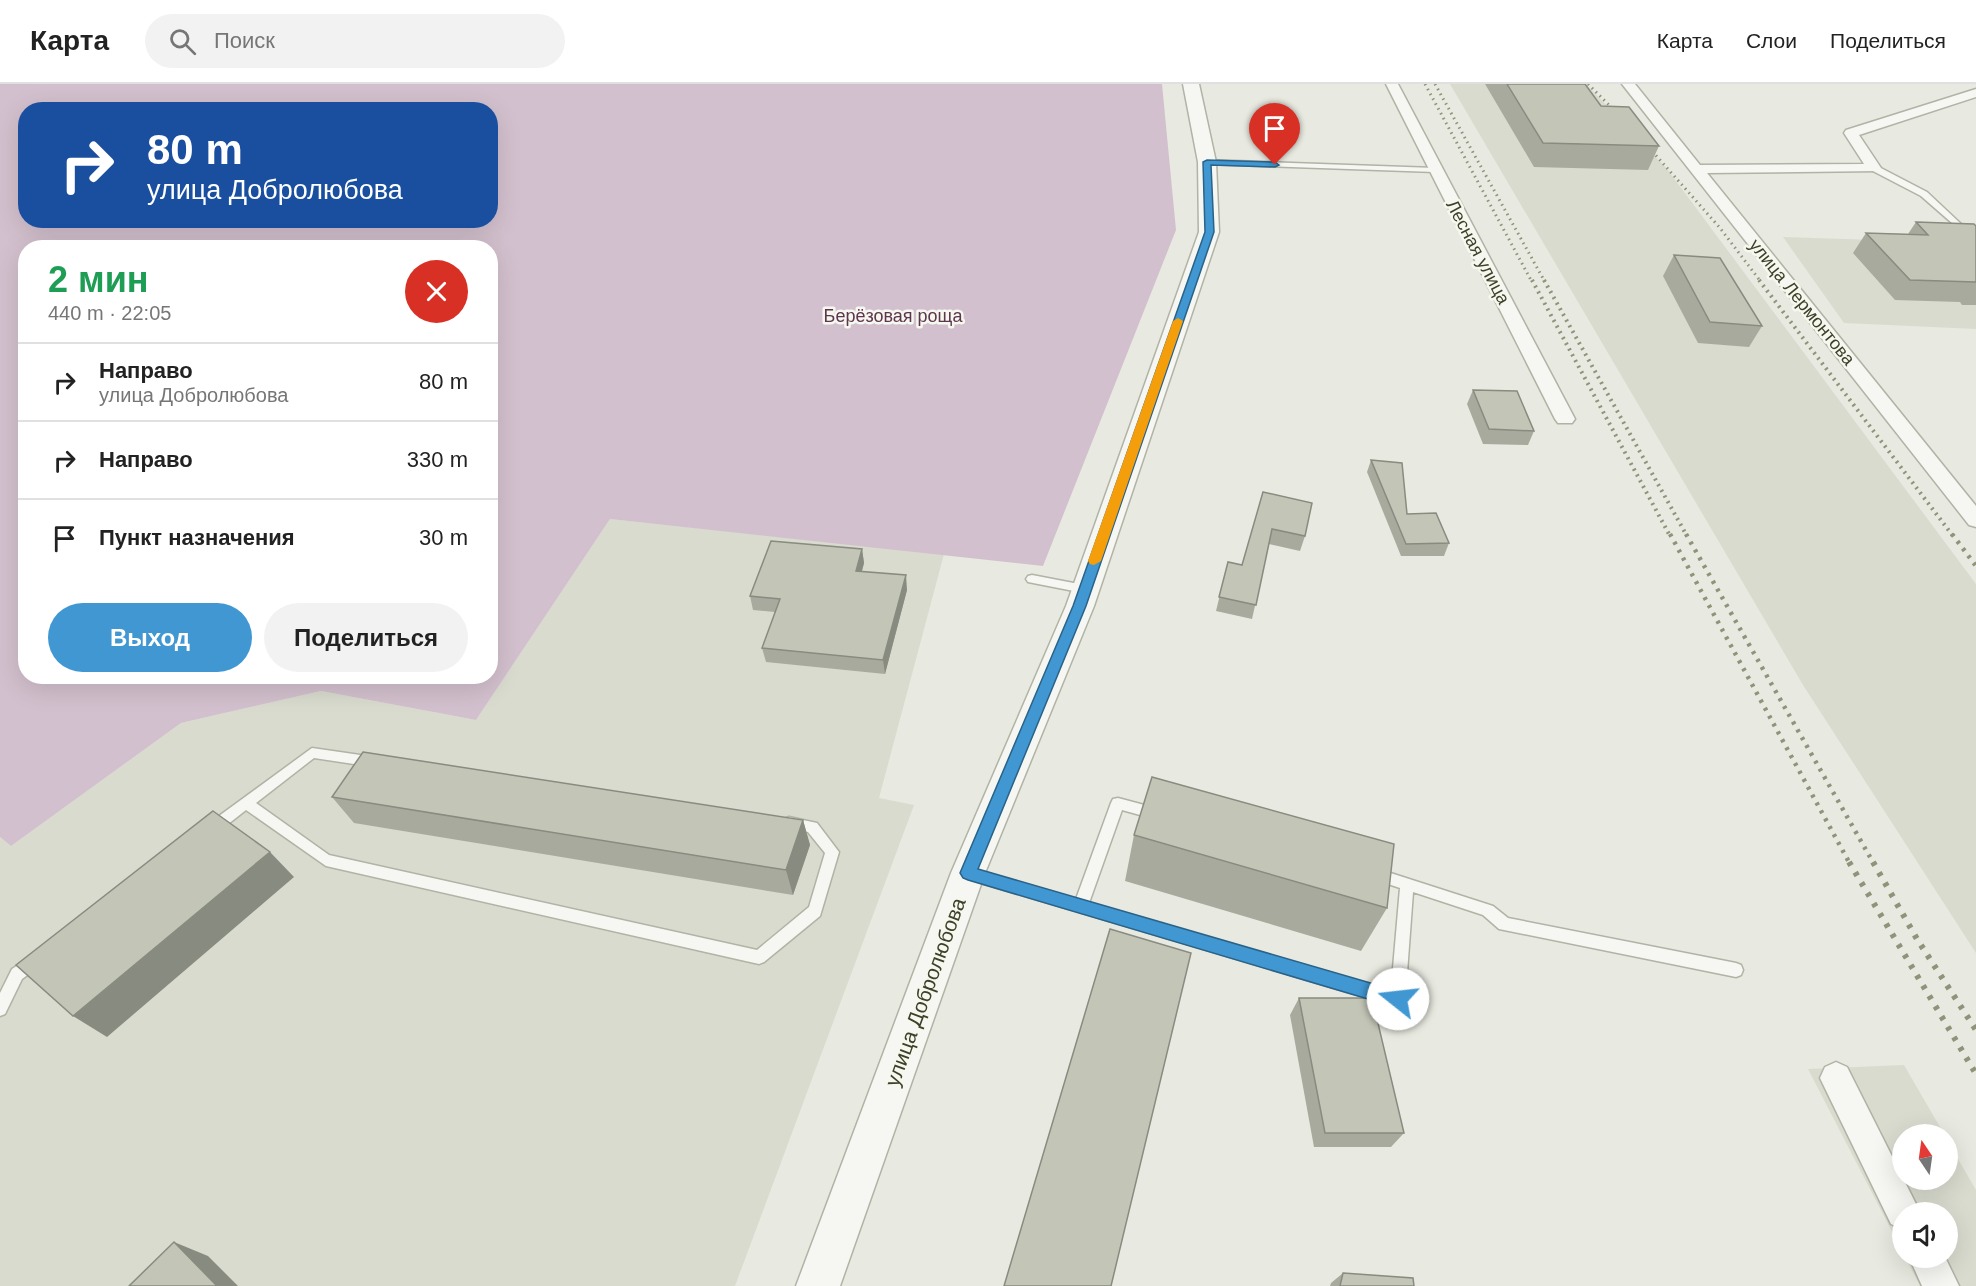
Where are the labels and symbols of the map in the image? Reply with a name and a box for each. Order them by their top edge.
pin [1249,103,1300,165]
street label: Лесная улица [1442,197,1514,308]
street label: улица Лермонтова [1745,235,1859,370]
park label: Берёзовая роща [824,306,963,326]
street label: улица Добролюбова [880,894,970,1089]
position arrow [1366,967,1430,1031]
north arrow [1892,1124,1958,1190]

